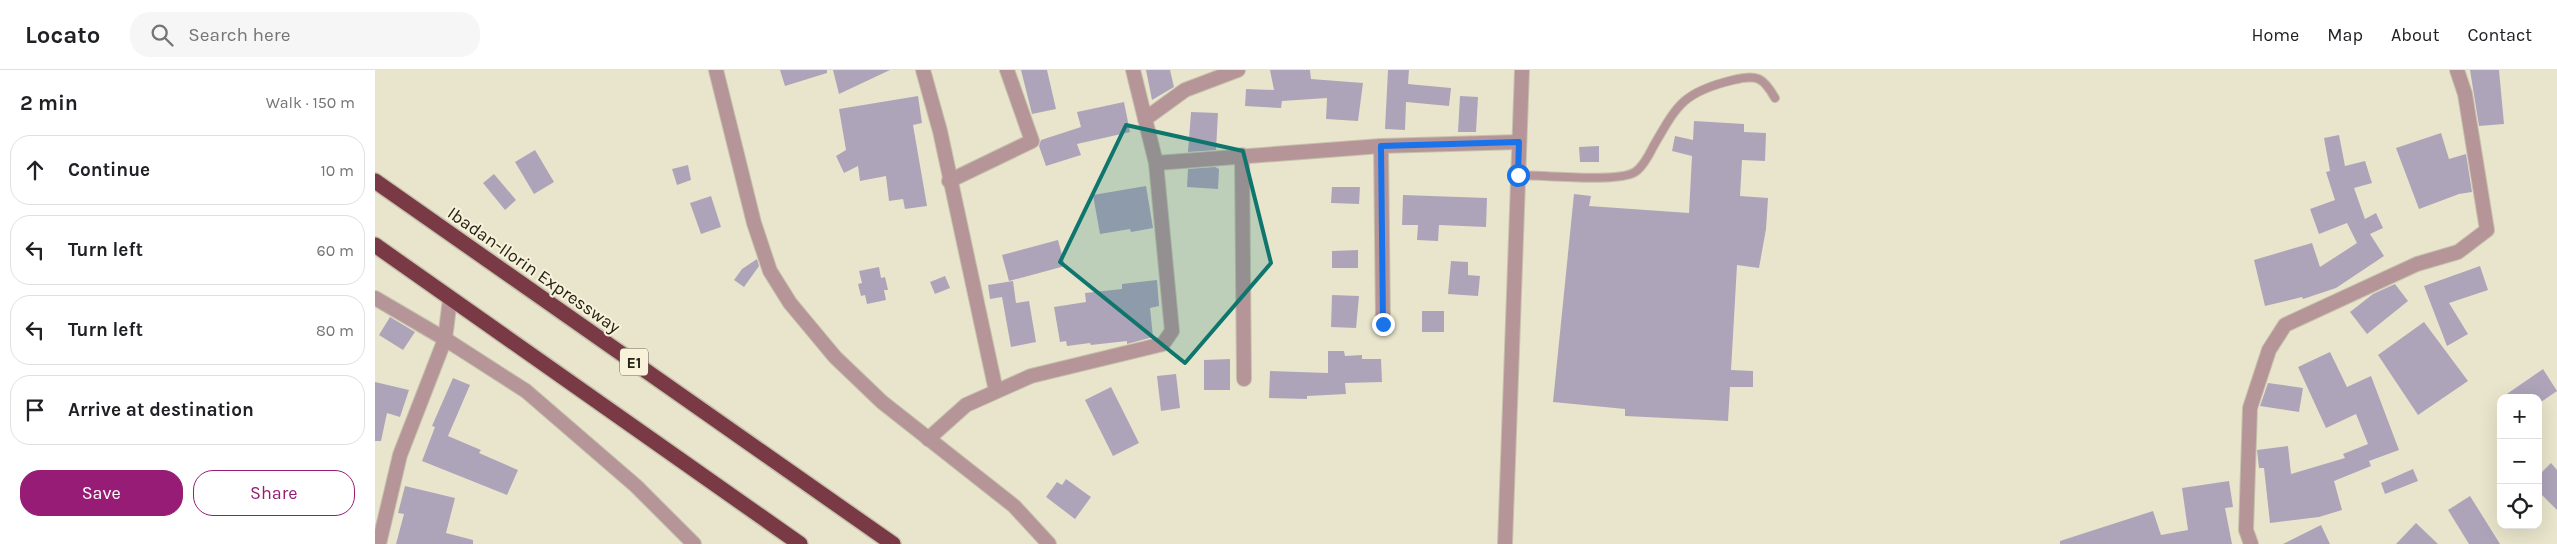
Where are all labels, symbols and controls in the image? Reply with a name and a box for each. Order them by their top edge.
search box [130,12,480,57]
text: Locato [25,21,100,49]
icon: search [148,21,176,49]
text: Search here [188,24,290,46]
text: Home [2251,24,2299,46]
text: Map [2327,24,2363,46]
text: About [2391,24,2440,46]
text: Contact [2468,24,2532,46]
text: 2 min [20,91,78,115]
text: Walk · 150 m [266,93,355,112]
icon: ahead [21,156,49,184]
text: Continue [68,159,150,181]
text: 10 m [320,161,354,180]
route start [1507,164,1530,187]
street label: Ibadan-Ilorin Expressway [443,202,625,338]
icon: left [21,236,49,264]
text: Turn left [68,239,143,261]
text: 60 m [317,241,354,260]
route end [1372,313,1395,336]
icon: left [21,316,49,344]
text: Turn left [68,319,143,341]
text: 80 m [316,321,354,340]
road number: E1 [620,348,648,376]
map controls [2497,394,2542,529]
button: + [2497,394,2542,439]
icon: arrive [21,396,49,424]
text: Arrive at destination [68,399,254,421]
button: − [2497,439,2542,484]
button: Save [20,470,183,516]
button: Share [193,470,355,516]
button: locate [2497,484,2542,529]

